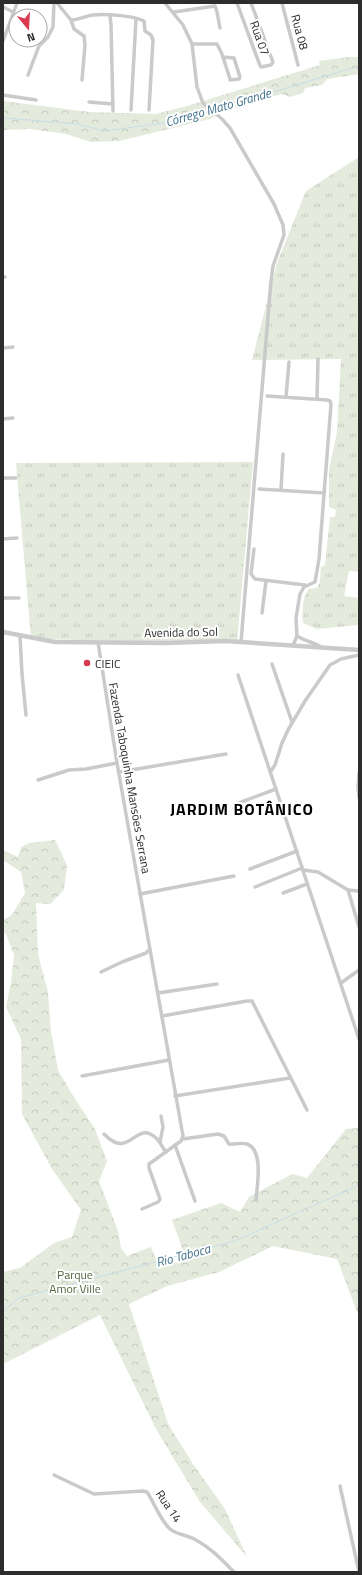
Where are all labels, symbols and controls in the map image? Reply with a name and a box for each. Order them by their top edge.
north arrow [8,8,48,48]
street label: Rua 08 [286,12,314,52]
street label: Rua 07 [245,18,275,58]
text: N [25,29,37,46]
water label: Córrego Mato Grande [163,82,274,132]
street label: Avenida do Sol [144,622,218,642]
place label: CIEIC [95,654,121,673]
marker: CIEIC [82,658,92,668]
street label: Fazenda Taboquinha Mansões Serrana [104,681,156,875]
district label: JARDIM BOTÂNICO [170,797,314,821]
water label: Rio Taboca [154,1238,214,1272]
park label: Parque Amor Ville [49,1265,101,1298]
street label: Rua 14 [151,1486,187,1526]

